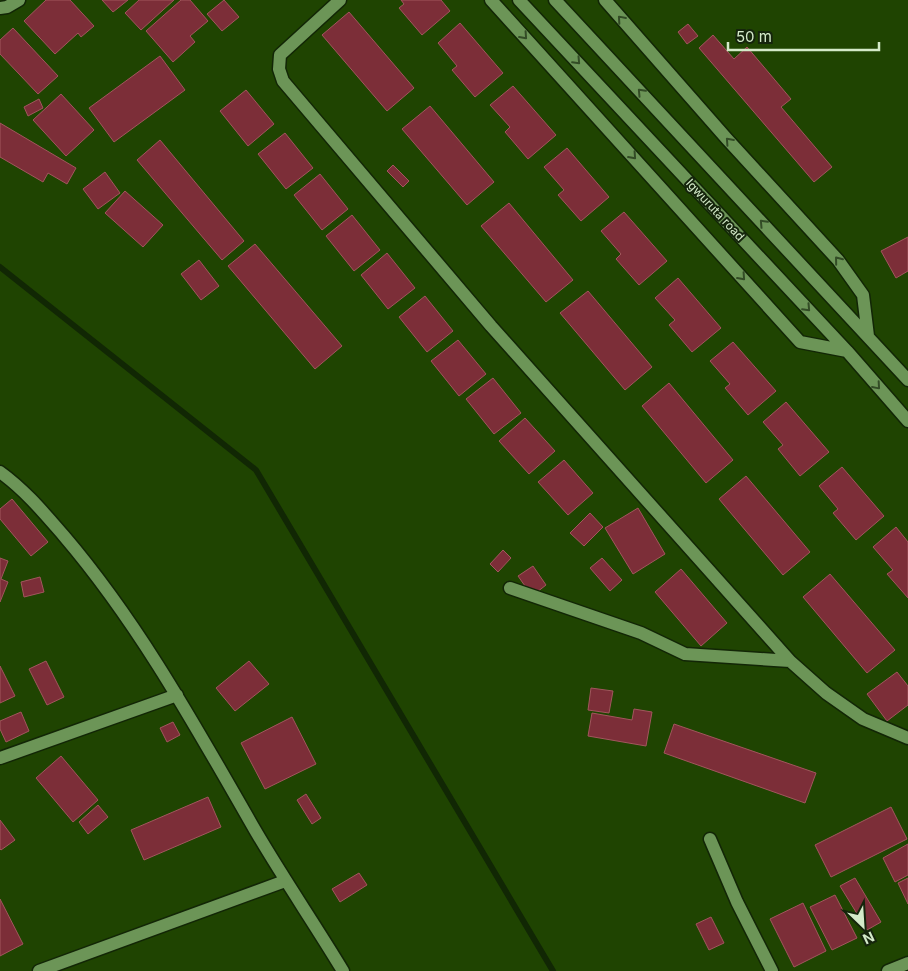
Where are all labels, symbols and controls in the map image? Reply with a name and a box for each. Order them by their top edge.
one-way arrow [618,15,627,24]
scale bar [728,20,879,52]
text: 50 m [736,27,772,46]
one-way arrow [518,31,527,40]
one-way arrow [571,56,580,65]
one-way arrow [638,88,647,97]
one-way arrow [725,137,734,146]
one-way arrow [627,151,636,160]
street label: Igwuruta road [683,176,748,244]
one-way arrow [760,220,769,229]
one-way arrow [835,257,844,266]
one-way arrow [736,271,745,280]
one-way arrow [801,303,810,312]
one-way arrow [872,381,881,390]
north arrow [838,901,888,951]
text: N [860,928,877,948]

